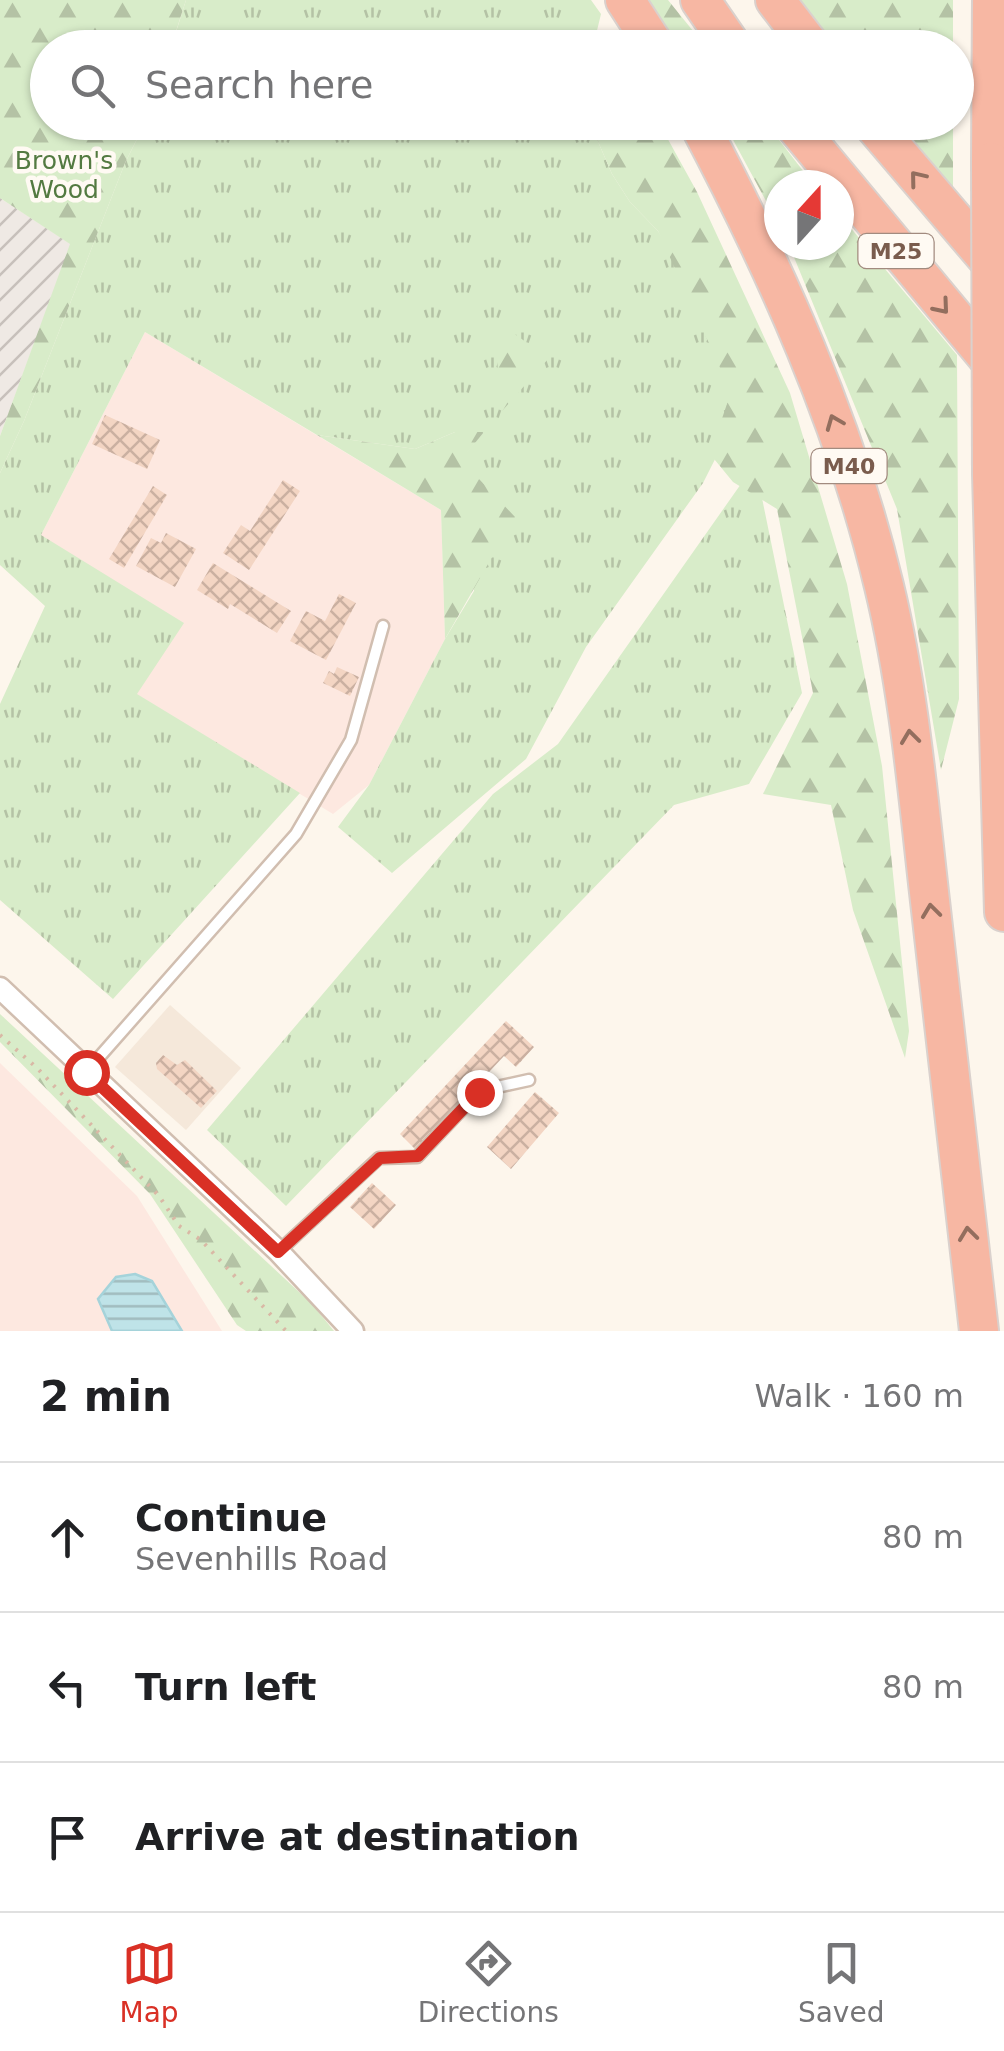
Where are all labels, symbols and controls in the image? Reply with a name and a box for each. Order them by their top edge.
search box [30,30,974,140]
icon: search [65,58,120,113]
text: Search here [145,63,373,107]
park label: Brown's Wood [15,146,113,204]
north arrow [764,170,854,260]
one-way arrow [911,172,929,190]
road number: M25 [858,234,934,268]
one-way arrow [931,295,949,313]
one-way arrow [826,414,846,432]
road number: M40 [812,449,886,483]
one-way arrow [900,729,921,745]
one-way arrow [921,903,942,919]
route start [64,1050,110,1096]
route end [457,1070,503,1116]
one-way arrow [958,1226,979,1242]
text: 2 min [40,1372,172,1421]
text: Walk · 160 m [754,1377,964,1415]
text: Continue [135,1496,327,1540]
icon: ahead [40,1510,95,1565]
text: 80 m [882,1518,964,1556]
text: Sevenhills Road [135,1540,388,1578]
icon: left [40,1660,95,1715]
text: Turn left [135,1665,316,1709]
text: 80 m [882,1668,964,1706]
icon: arrive [40,1810,95,1865]
text: Arrive at destination [135,1815,580,1859]
tab: Map [120,1936,179,2029]
tab: Directions [418,1936,559,2029]
tab: Saved [798,1936,884,2029]

